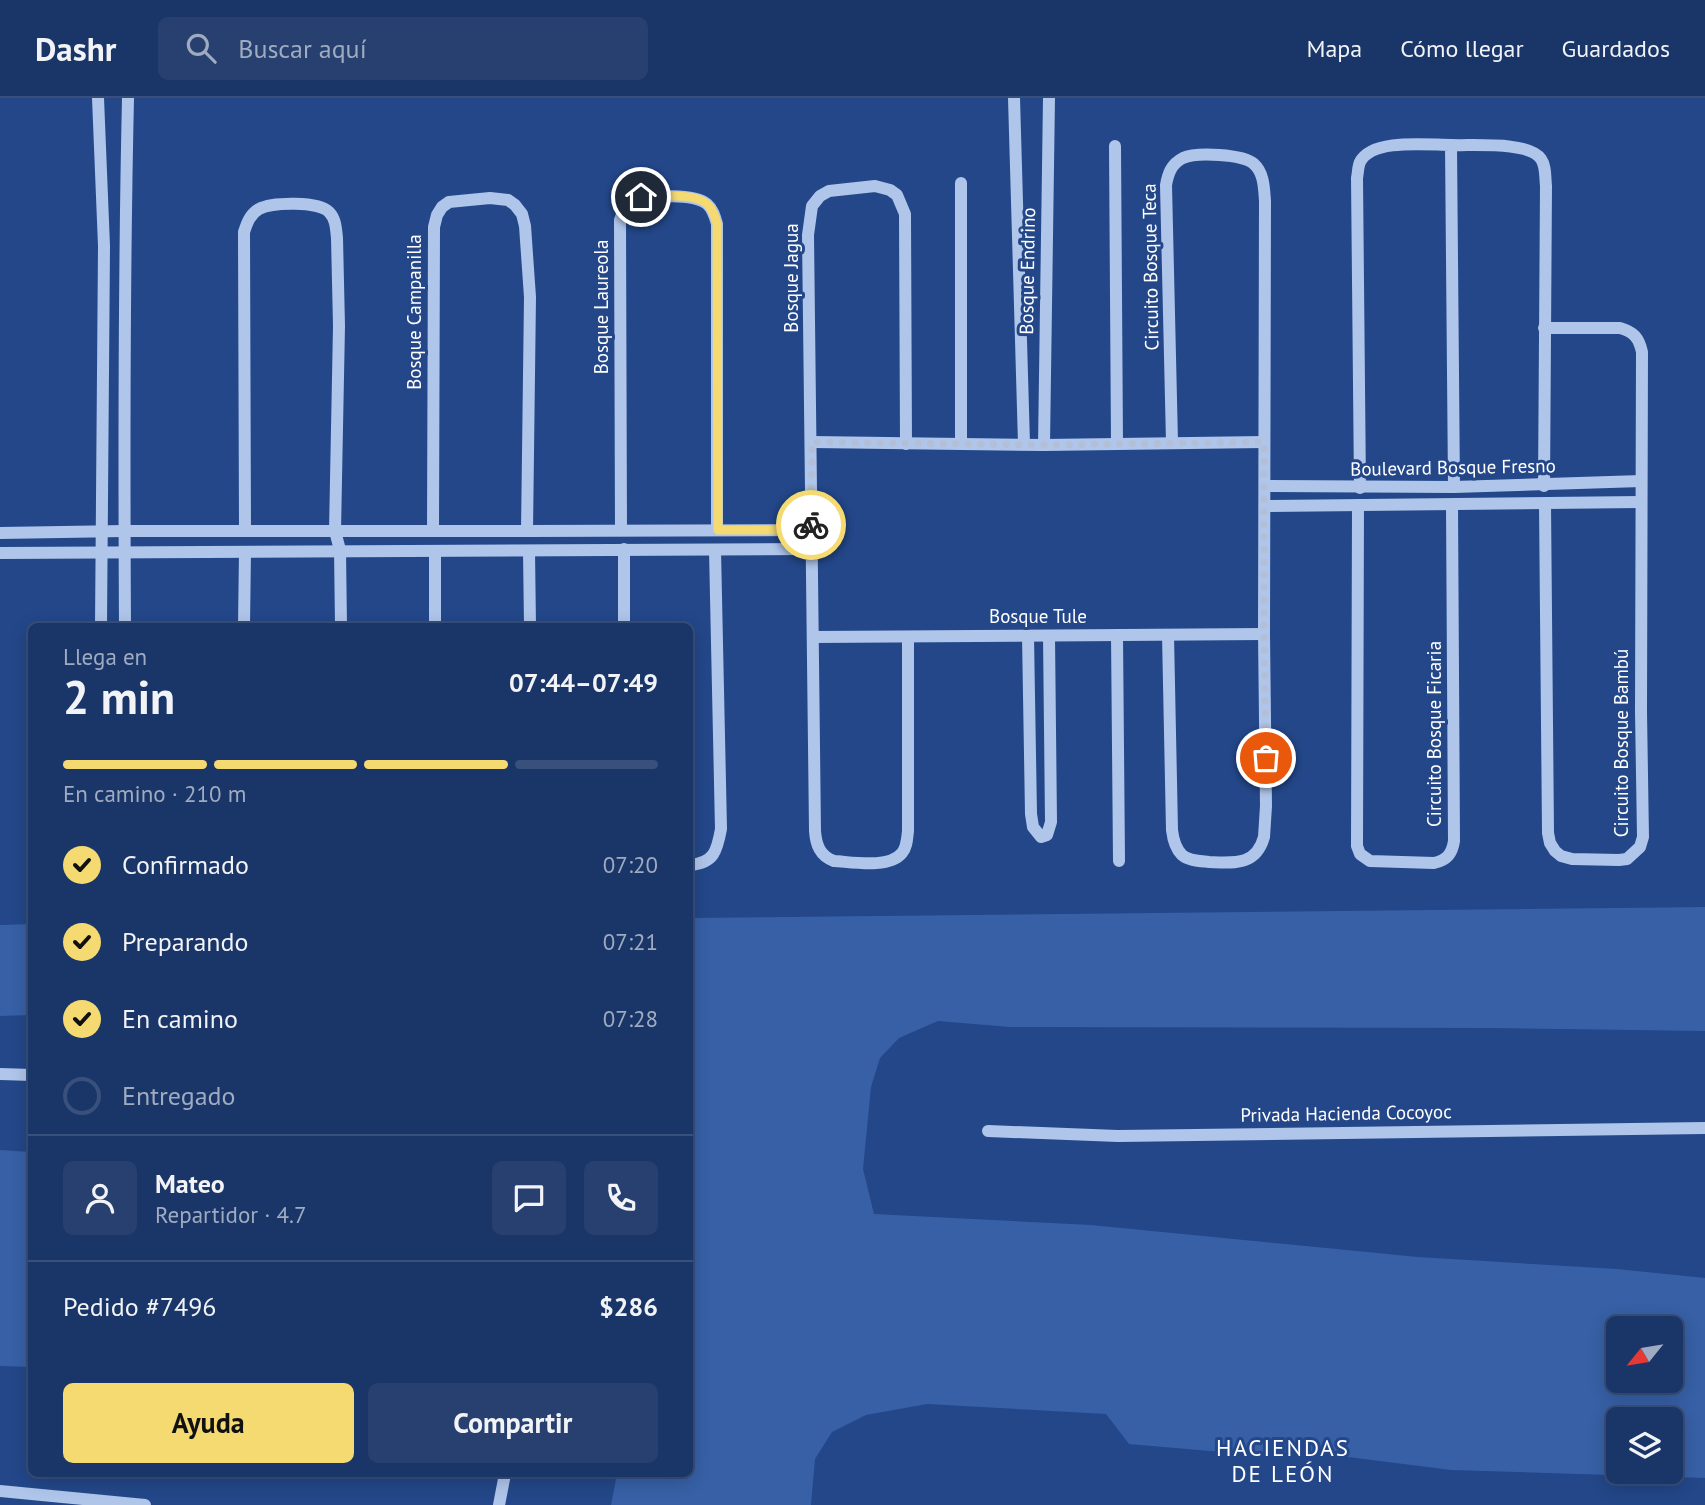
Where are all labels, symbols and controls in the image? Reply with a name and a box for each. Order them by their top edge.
search box [158,17,648,80]
text: Dashr [35,27,116,70]
icon: search [182,29,220,67]
text: Buscar aquí [238,32,367,65]
text: Mapa [1306,33,1362,64]
text: Cómo llegar [1400,33,1524,64]
text: Guardados [1562,33,1670,64]
pin [611,167,671,227]
icon: home [622,178,660,216]
street label: Circuito Bosque Teca [1137,183,1163,351]
street label: Bosque Endrino [1014,207,1040,335]
street label: Bosque Jagua [779,223,803,333]
street label: Bosque Campanilla [402,234,426,390]
street label: Bosque Laureola [589,240,613,374]
street label: Boulevard Bosque Fresno [1350,453,1556,481]
courier [776,490,846,560]
icon: bike [792,506,830,544]
street label: Bosque Tule [989,604,1087,628]
street label: Circuito Bosque Ficaria [1422,641,1446,827]
text: Llega en [63,642,147,671]
street label: Circuito Bosque Bambú [1609,649,1633,837]
text: 07:44–07:49 [509,666,658,699]
text: 2 min [63,667,175,727]
pin [1236,728,1296,788]
icon: bag [1247,739,1285,777]
text: En camino · 210 m [63,779,246,808]
icon: check [63,846,101,884]
text: Confirmado [122,848,249,881]
text: 07:20 [603,850,658,879]
icon: check [63,923,101,961]
text: Preparando [122,925,249,958]
text: 07:21 [603,927,658,956]
icon: check [63,1000,101,1038]
text: En camino [122,1002,238,1035]
text: 07:28 [603,1004,658,1033]
text: Entregado [122,1079,236,1112]
street label: Privada Hacienda Cocoyoc [1240,1099,1452,1127]
button: person [63,1161,137,1235]
button: chat [492,1161,566,1235]
button: phone [584,1161,658,1235]
text: Mateo [155,1167,225,1200]
text: Repartidor · 4.7 [155,1200,307,1229]
text: Pedido #7496 [63,1290,216,1323]
text: $286 [599,1290,658,1323]
north arrow [1606,1316,1684,1393]
map controls [1606,1316,1683,1484]
button: Ayuda [63,1383,354,1463]
button: Compartir [368,1383,658,1463]
button: layers [1606,1407,1683,1484]
district label: HACIENDAS DE LEÓN [1216,1433,1350,1488]

